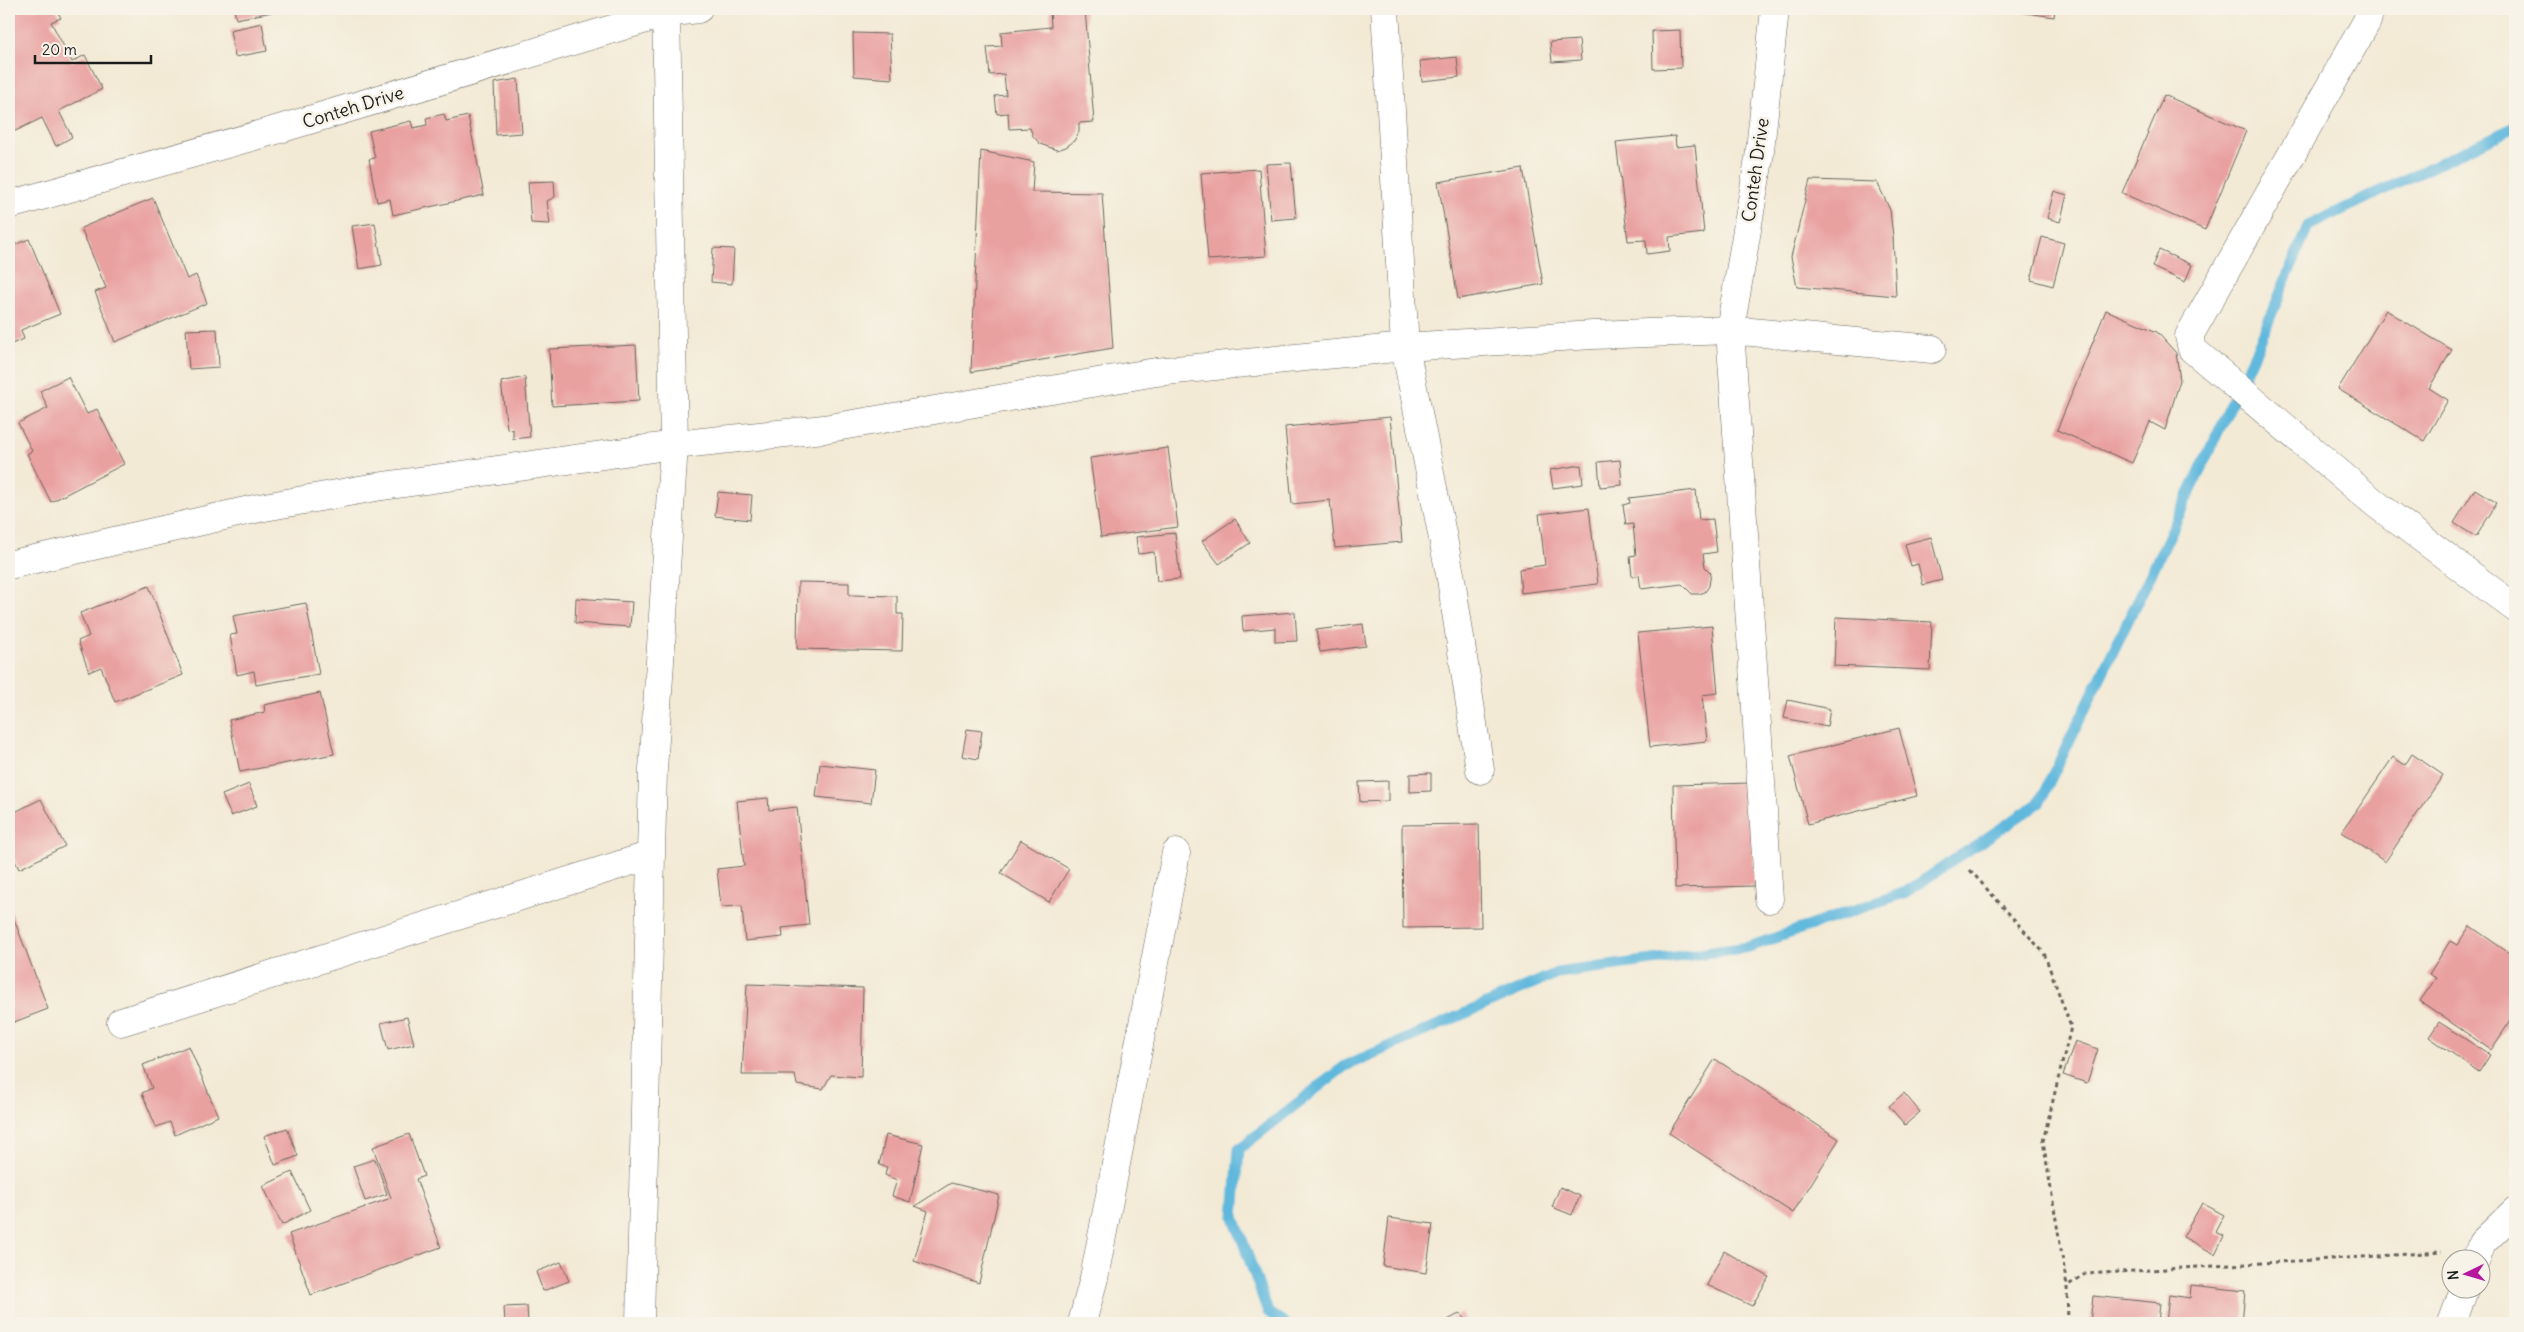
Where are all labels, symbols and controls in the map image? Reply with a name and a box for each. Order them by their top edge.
scale bar [35,32,151,64]
text: 20 m [42,40,77,59]
street label: Conteh Drive [299,81,407,133]
street label: Conteh Drive [1736,116,1774,224]
north arrow [2442,1250,2492,1300]
text: N [2444,1270,2462,1281]

